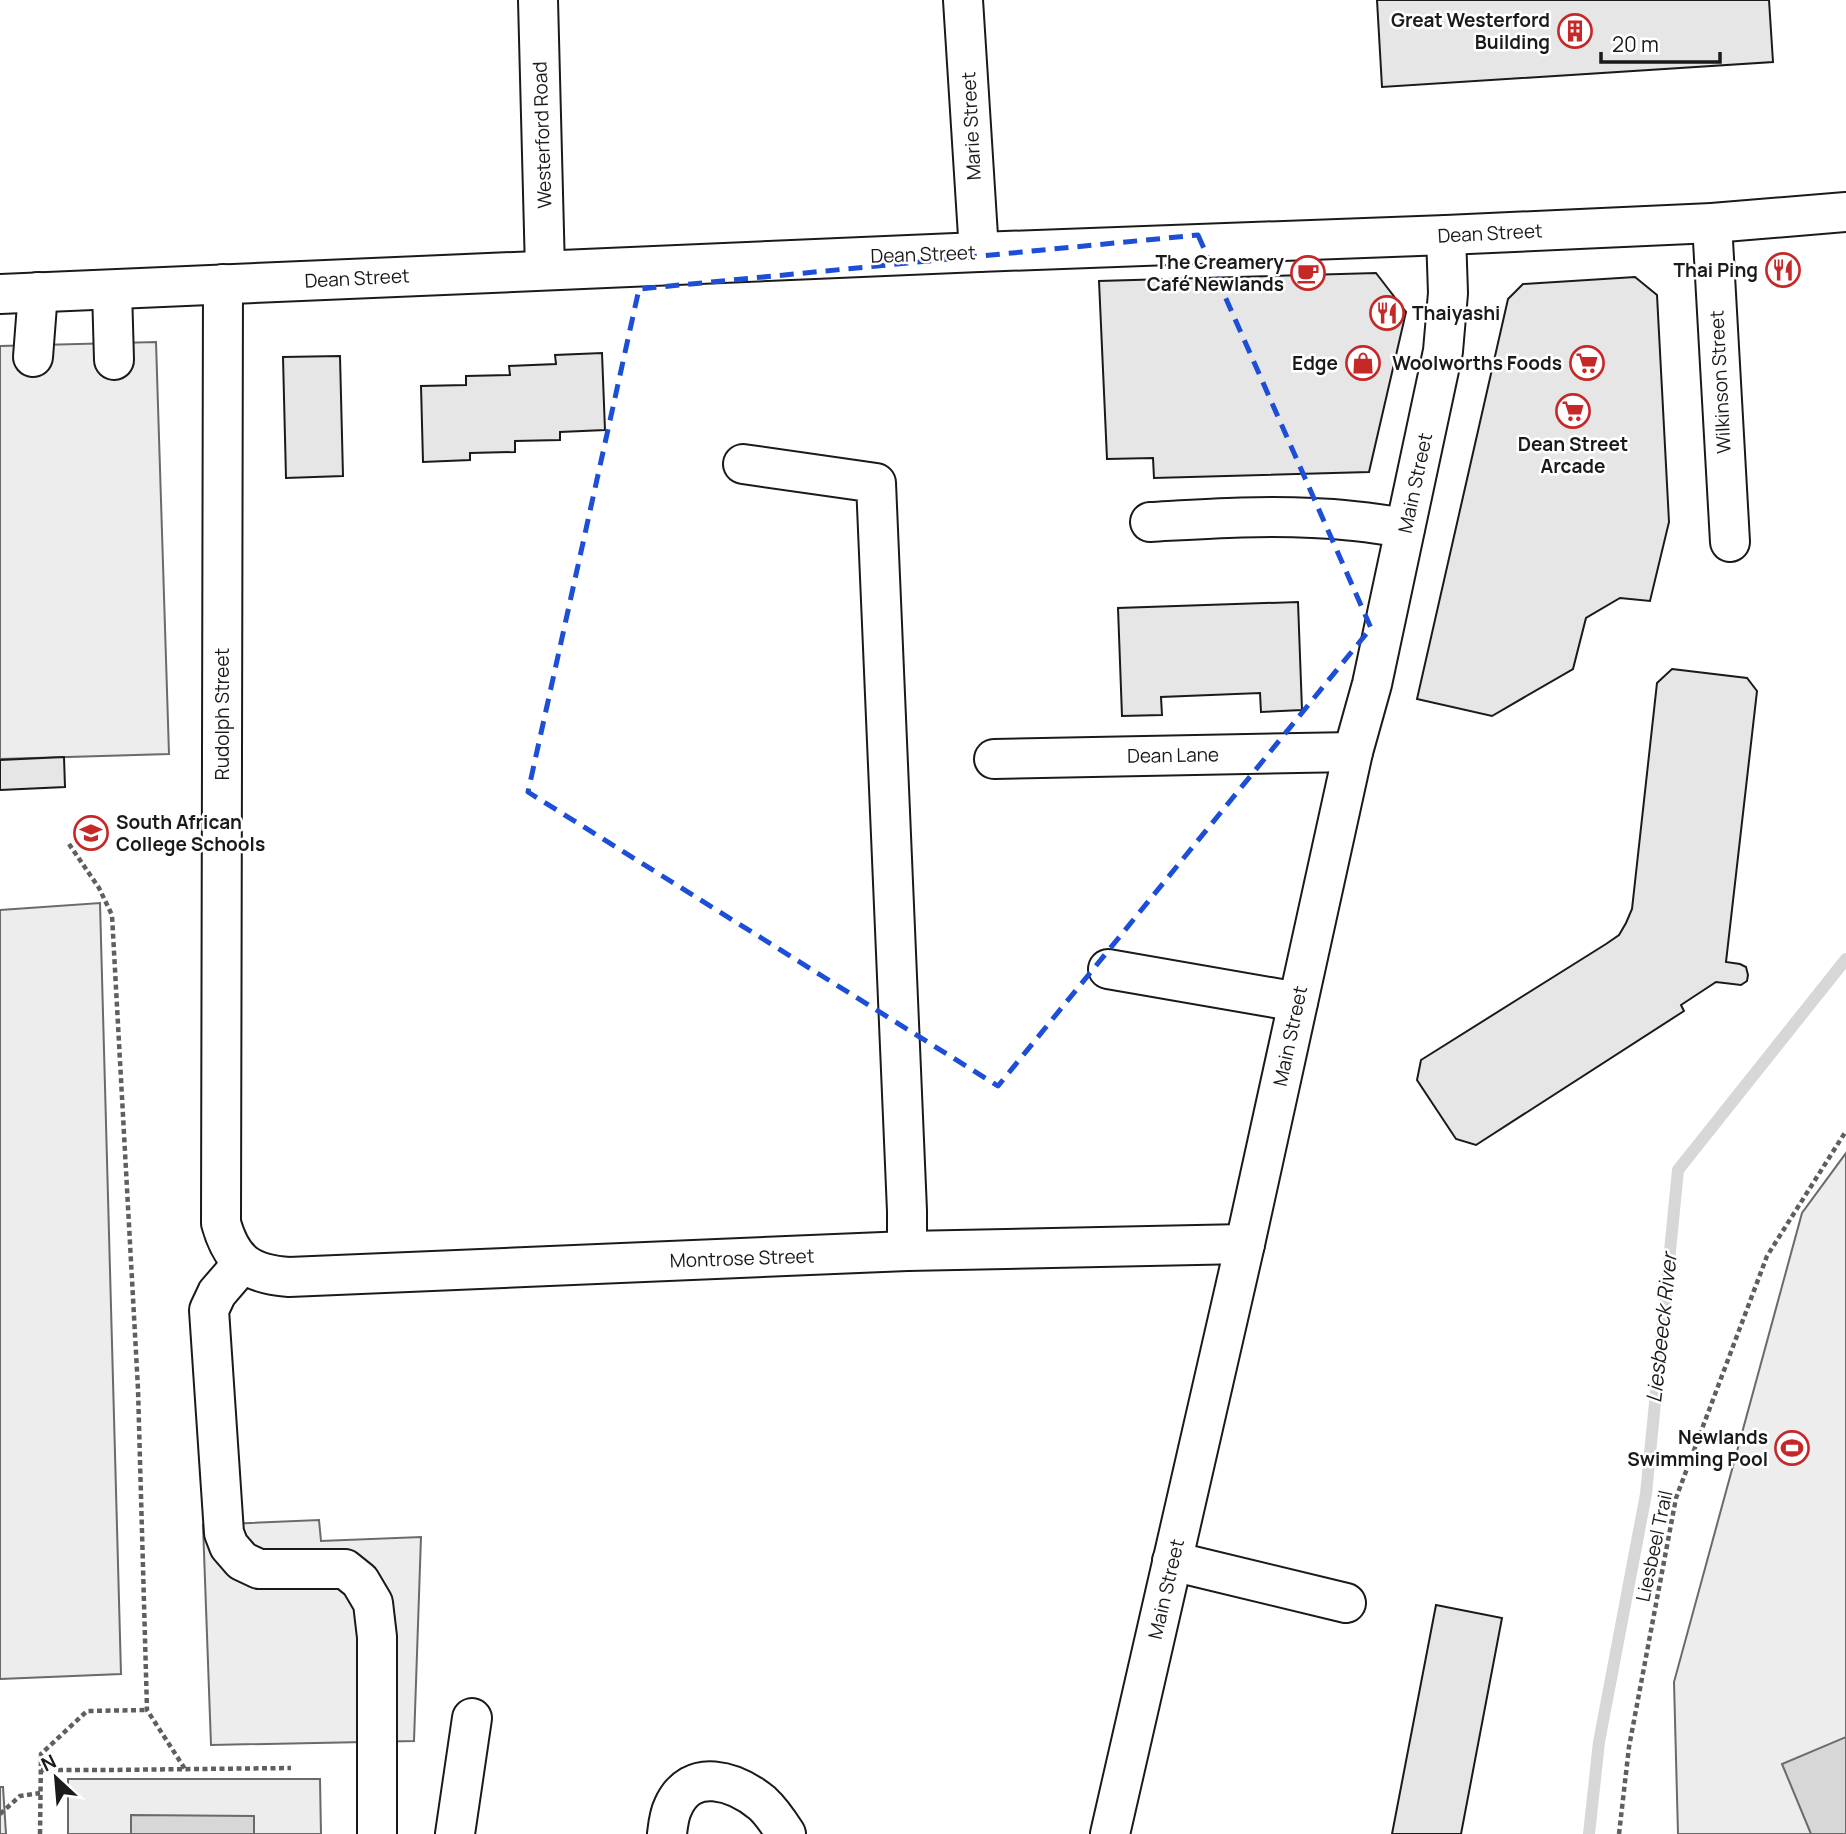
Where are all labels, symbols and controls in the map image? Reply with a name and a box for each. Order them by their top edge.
place label: Great Westerford Building [1391,7,1550,55]
building icon: Great Westerford Building [1556,12,1594,50]
scale bar [1601,21,1720,65]
text: 20 m [1612,30,1659,58]
street label: Westerford Road [526,61,558,209]
street label: Marie Street [955,71,987,181]
street label: Dean Street [1437,217,1543,249]
street label: Dean Street [870,239,976,269]
place label: The Creamery Café Newlands [1147,249,1284,297]
restaurant icon: Thai Ping [1764,251,1802,289]
cafe icon: The Creamery Café Newlands [1289,254,1327,292]
place label: Thai Ping [1673,257,1758,283]
street label: Dean Street [304,262,410,294]
restaurant icon: Thaiyashi [1368,294,1406,332]
place label: Thaiyashi [1412,300,1500,326]
street label: Wilkinson Street [1703,310,1737,454]
shop icon: Edge [1344,344,1382,382]
supermarket icon: Woolworths Foods [1568,344,1606,382]
place label: Edge [1292,350,1338,376]
place label: Woolworths Foods [1392,350,1562,376]
supermarket icon: Dean Street Arcade [1554,392,1592,430]
street label: Main Street [1392,430,1438,536]
place label: Dean Street Arcade [1518,431,1628,479]
street label: Rudolph Street [209,648,235,780]
street label: Dean Lane [1127,741,1219,769]
place label: South African College Schools [116,809,265,857]
school or university icon: South African College Schools [72,814,110,852]
street label: Main Street [1267,983,1313,1089]
street label: Montrose Street [669,1242,815,1274]
water label: Liesbeeck River [1639,1249,1683,1404]
place label: Newlands Swimming Pool [1627,1424,1768,1472]
sports icon: Newlands Swimming Pool [1773,1429,1811,1467]
street label: Liesbeel Trail [1630,1488,1678,1604]
street label: Main Street [1142,1536,1190,1642]
north arrow [21,1743,91,1813]
text: N [37,1748,60,1777]

